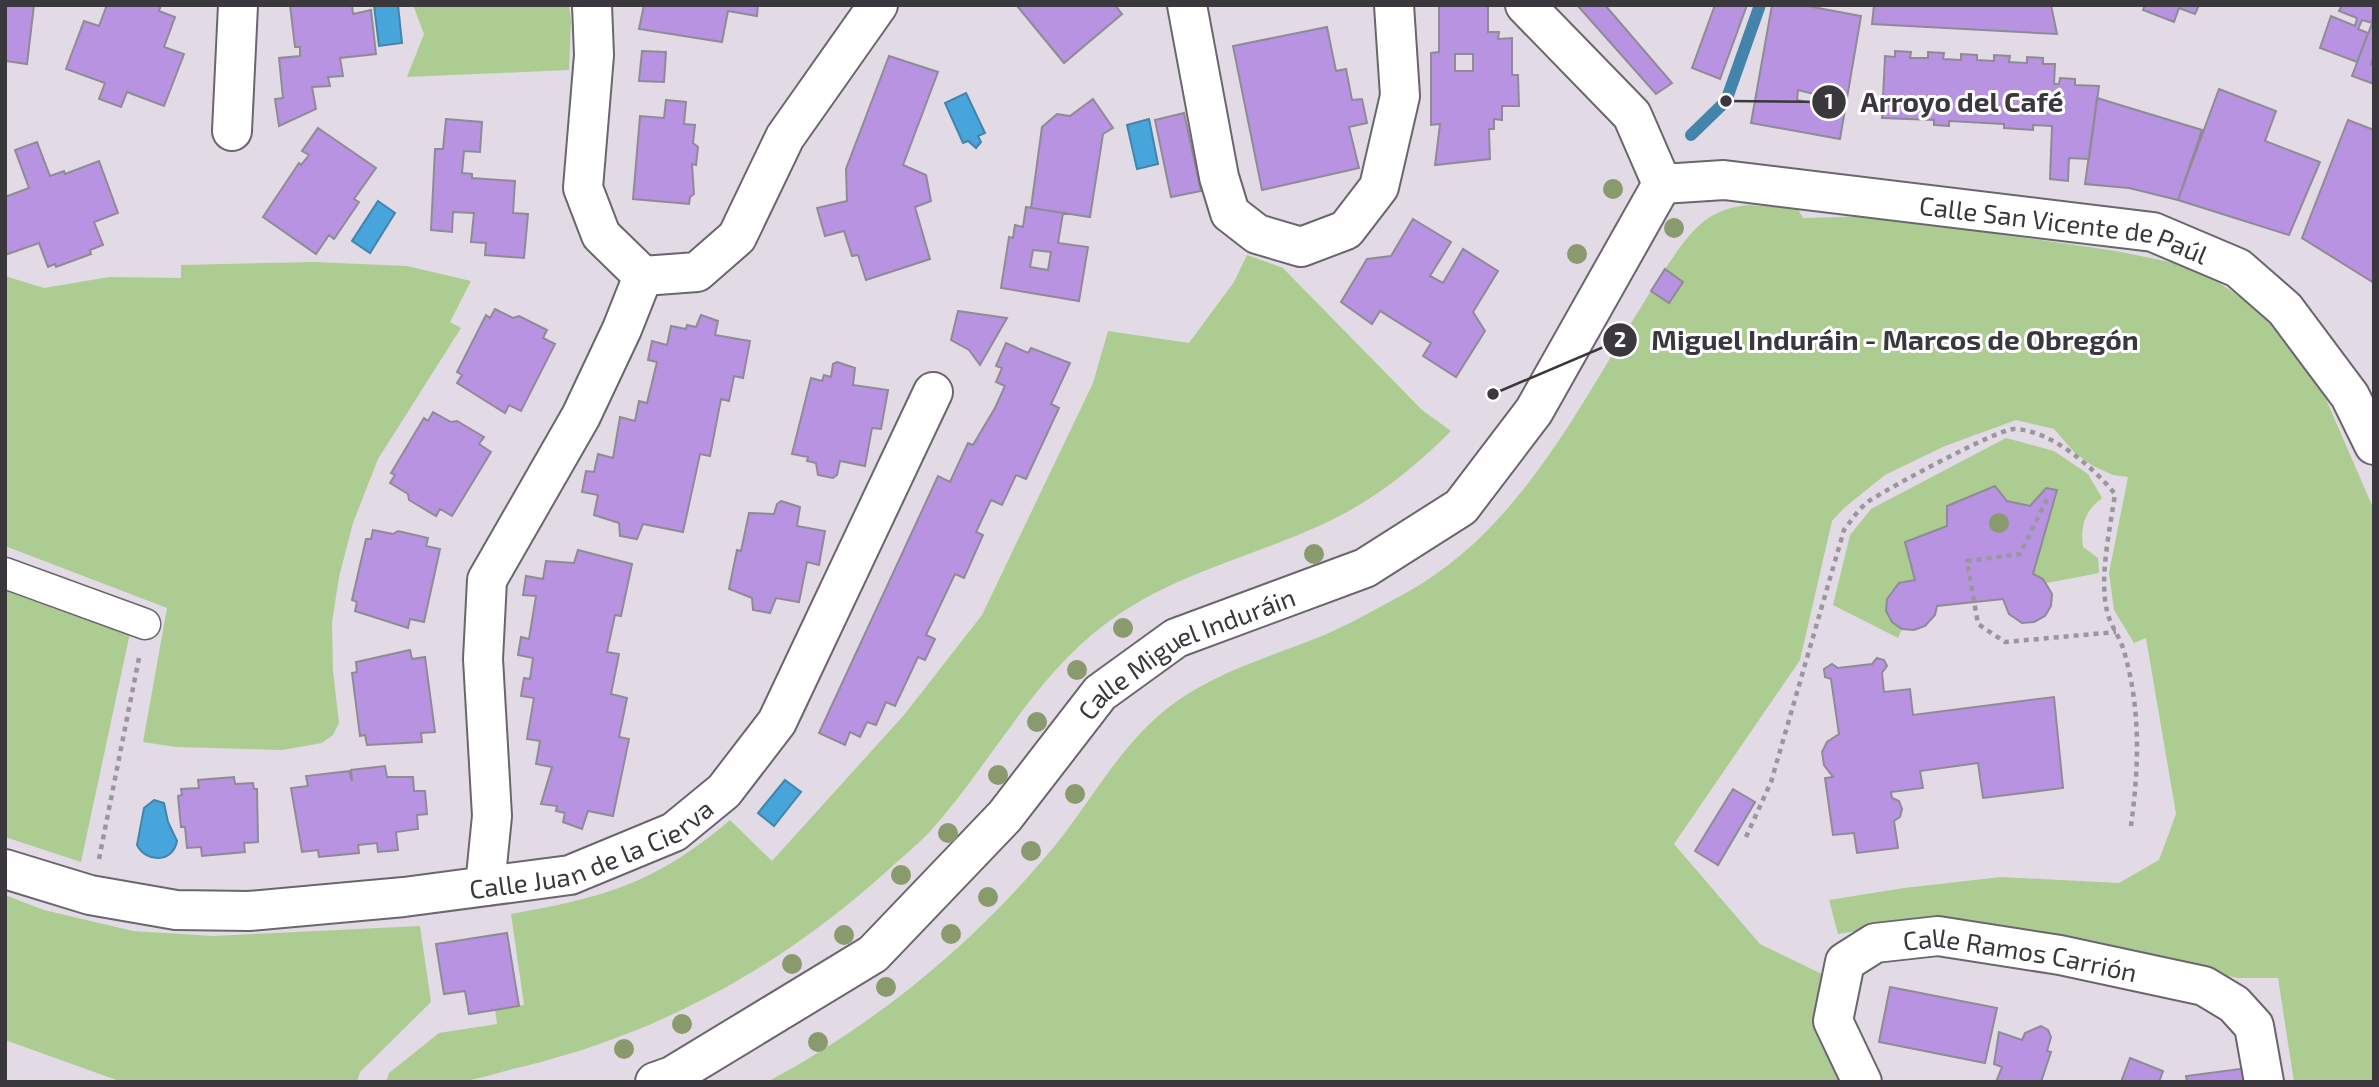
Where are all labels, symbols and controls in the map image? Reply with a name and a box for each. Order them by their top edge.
callout: Arroyo del Café [1811,77,2078,126]
text: Arroyo del Café [1861,84,2063,118]
text: 1 [1824,88,1834,113]
street label: Calle San Vicente de Paúl [1918,188,2213,269]
callout: Miguel Induráin - Marcos de Obregón [1602,316,2153,365]
text: Miguel Induráin - Marcos de Obregón [1651,322,2139,356]
text: 2 [1614,326,1626,351]
street label: Calle Miguel Induráin [1070,580,1299,725]
street label: Calle Juan de la Cierva [467,792,718,904]
street label: Calle Ramos Carrión [1901,920,2140,987]

